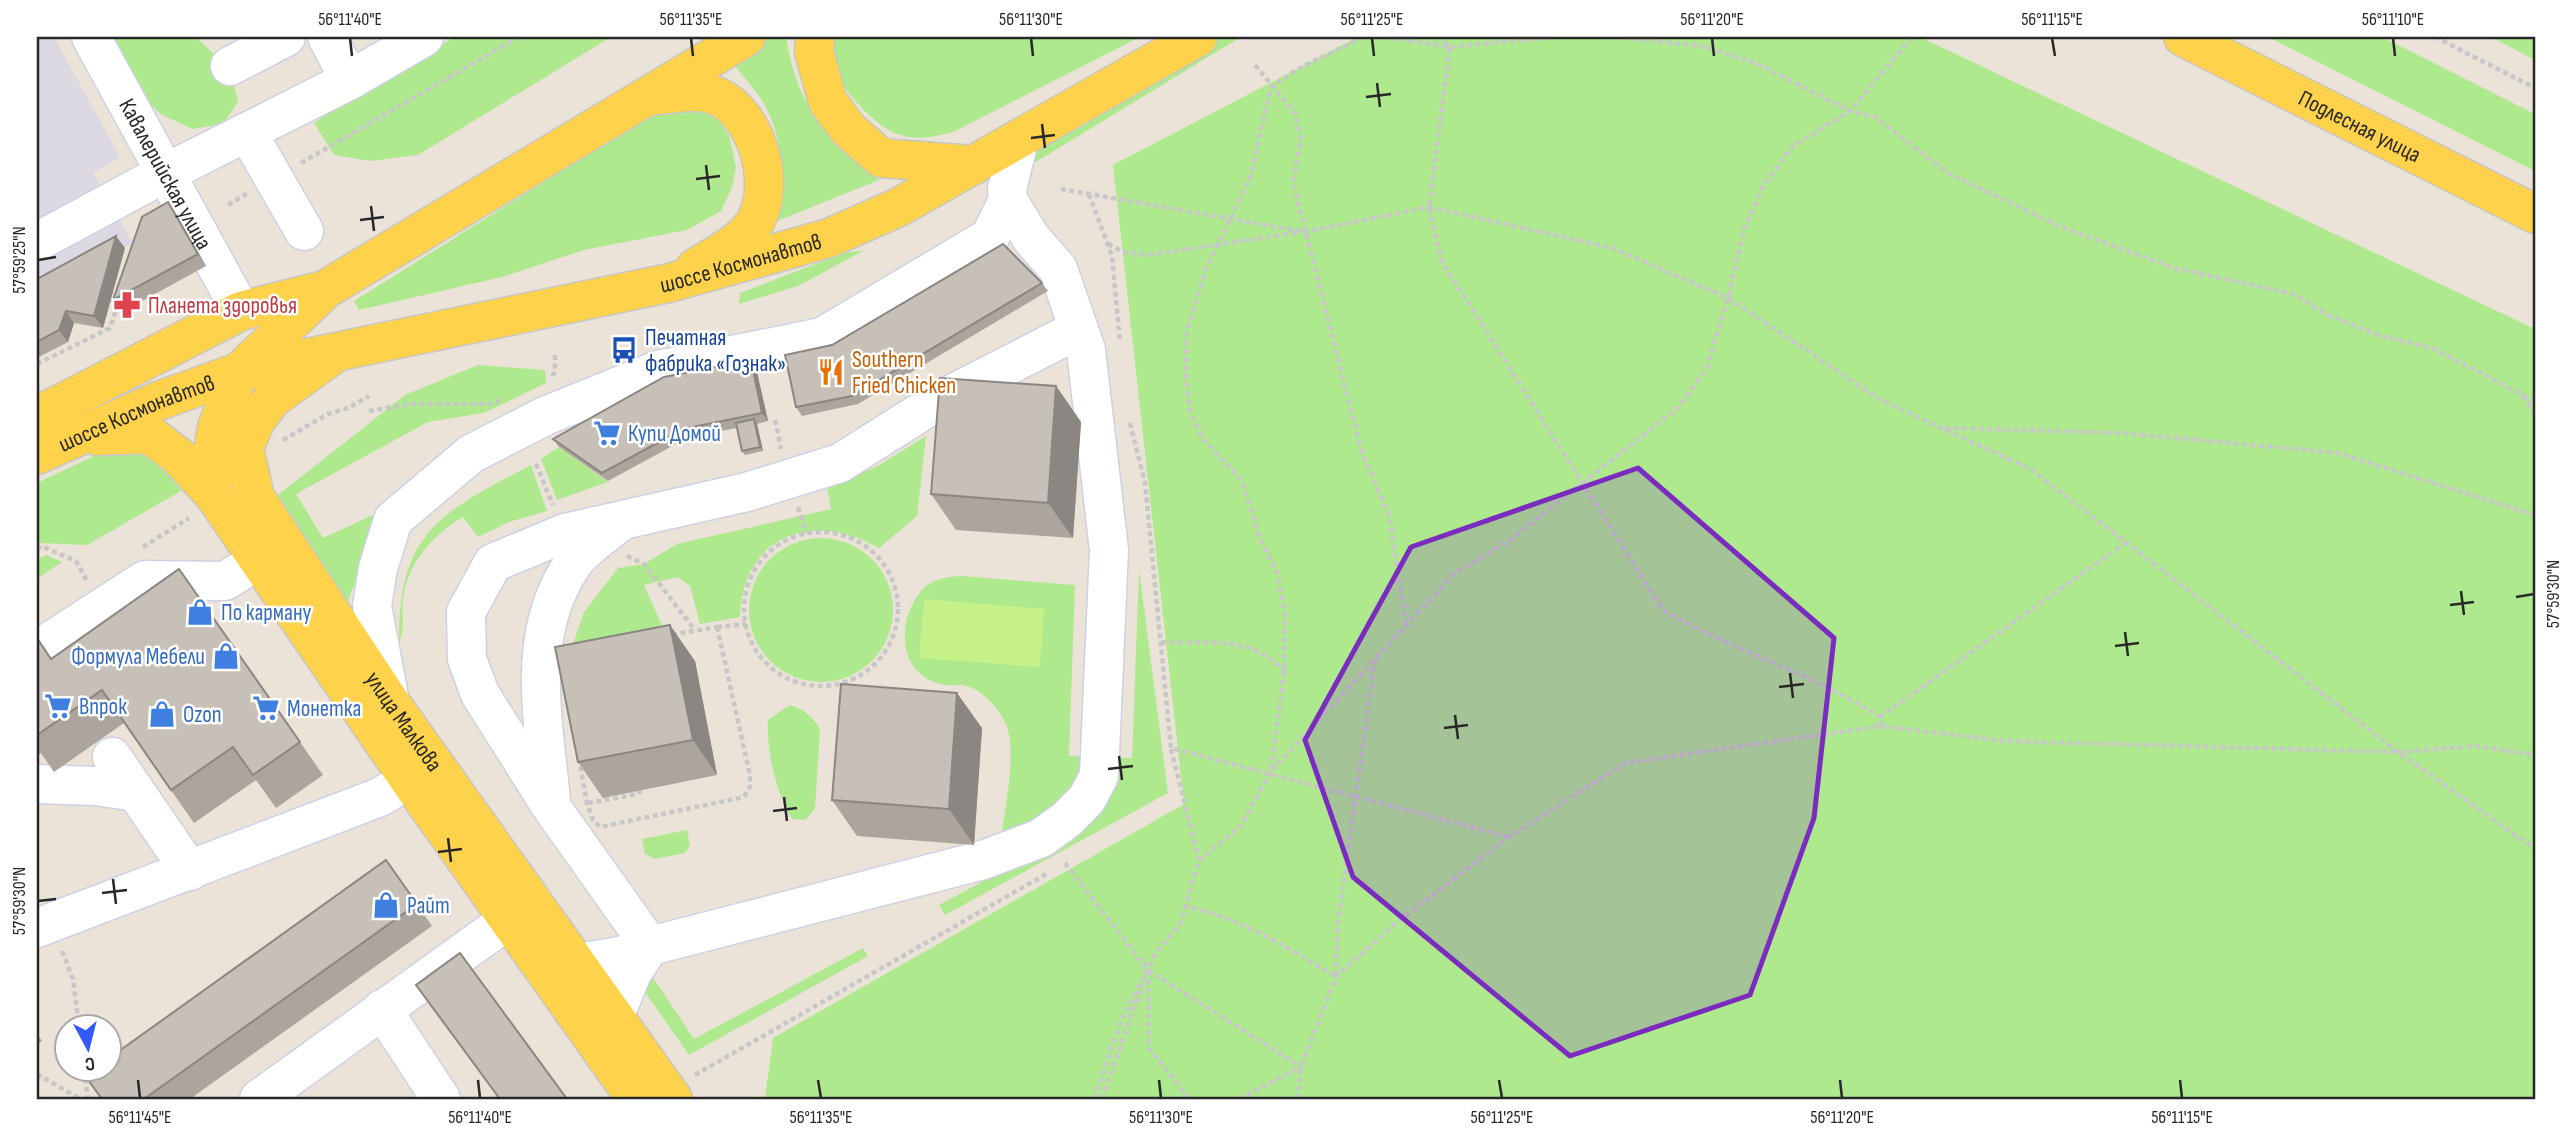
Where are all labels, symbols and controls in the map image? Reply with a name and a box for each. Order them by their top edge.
text: 56°11'40"E [318,9,382,30]
text: 56°11'35"E [660,9,722,30]
text: 56°11'30"E [999,9,1063,30]
text: 56°11'25"E [1341,9,1403,30]
text: 56°11'20"E [1680,9,1744,30]
text: 56°11'15"E [2021,9,2083,30]
text: 56°11'10"E [2362,9,2424,30]
street label: Подлесная улица [2294,84,2425,169]
street label: Кавалерийская улица [112,94,218,255]
text: 57°59'25"N [9,226,30,294]
street label: шоссе Космонавтов [657,228,825,300]
pharmacy icon: Планета здоровья [112,290,142,320]
place label: Планета здоровья [148,292,297,320]
place label: Печатная фабрика «Гознак» [645,324,786,378]
bus stop icon: Печатная фабрика «Гознак» [609,335,639,365]
place label: Southern Fried Chicken [852,346,956,400]
restaurant icon: Southern Fried Chicken [816,357,846,387]
street label: шоссе Космонавтов [54,369,219,459]
supermarket icon: Купи Домой [592,418,622,448]
place label: Купи Домой [628,420,721,448]
text: 57°59'30"N [2543,560,2564,628]
shop icon: По карману [185,597,215,627]
place label: По карману [221,599,312,627]
shop icon: Формула Мебели [211,641,241,671]
place label: Формула Мебели [71,643,205,671]
street label: улица Малкова [359,666,448,777]
supermarket icon: Впрок [43,691,73,721]
place label: Впрок [79,693,127,721]
supermarket icon: Монетка [251,693,281,723]
place label: Монетка [287,695,361,723]
shop icon: Ozon [147,699,177,729]
place label: Ozon [183,701,222,729]
text: 57°59'30"N [9,867,30,935]
shop icon: Райт [371,890,401,920]
place label: Райт [407,892,450,920]
north arrow [52,1014,122,1084]
text: С [83,1051,96,1075]
text: 56°11'45"E [109,1107,171,1128]
text: 56°11'40"E [448,1107,512,1128]
text: 56°11'35"E [790,1107,852,1128]
text: 56°11'30"E [1129,1107,1193,1128]
text: 56°11'25"E [1471,1107,1533,1128]
text: 56°11'20"E [1810,1107,1874,1128]
text: 56°11'15"E [2151,1107,2213,1128]

